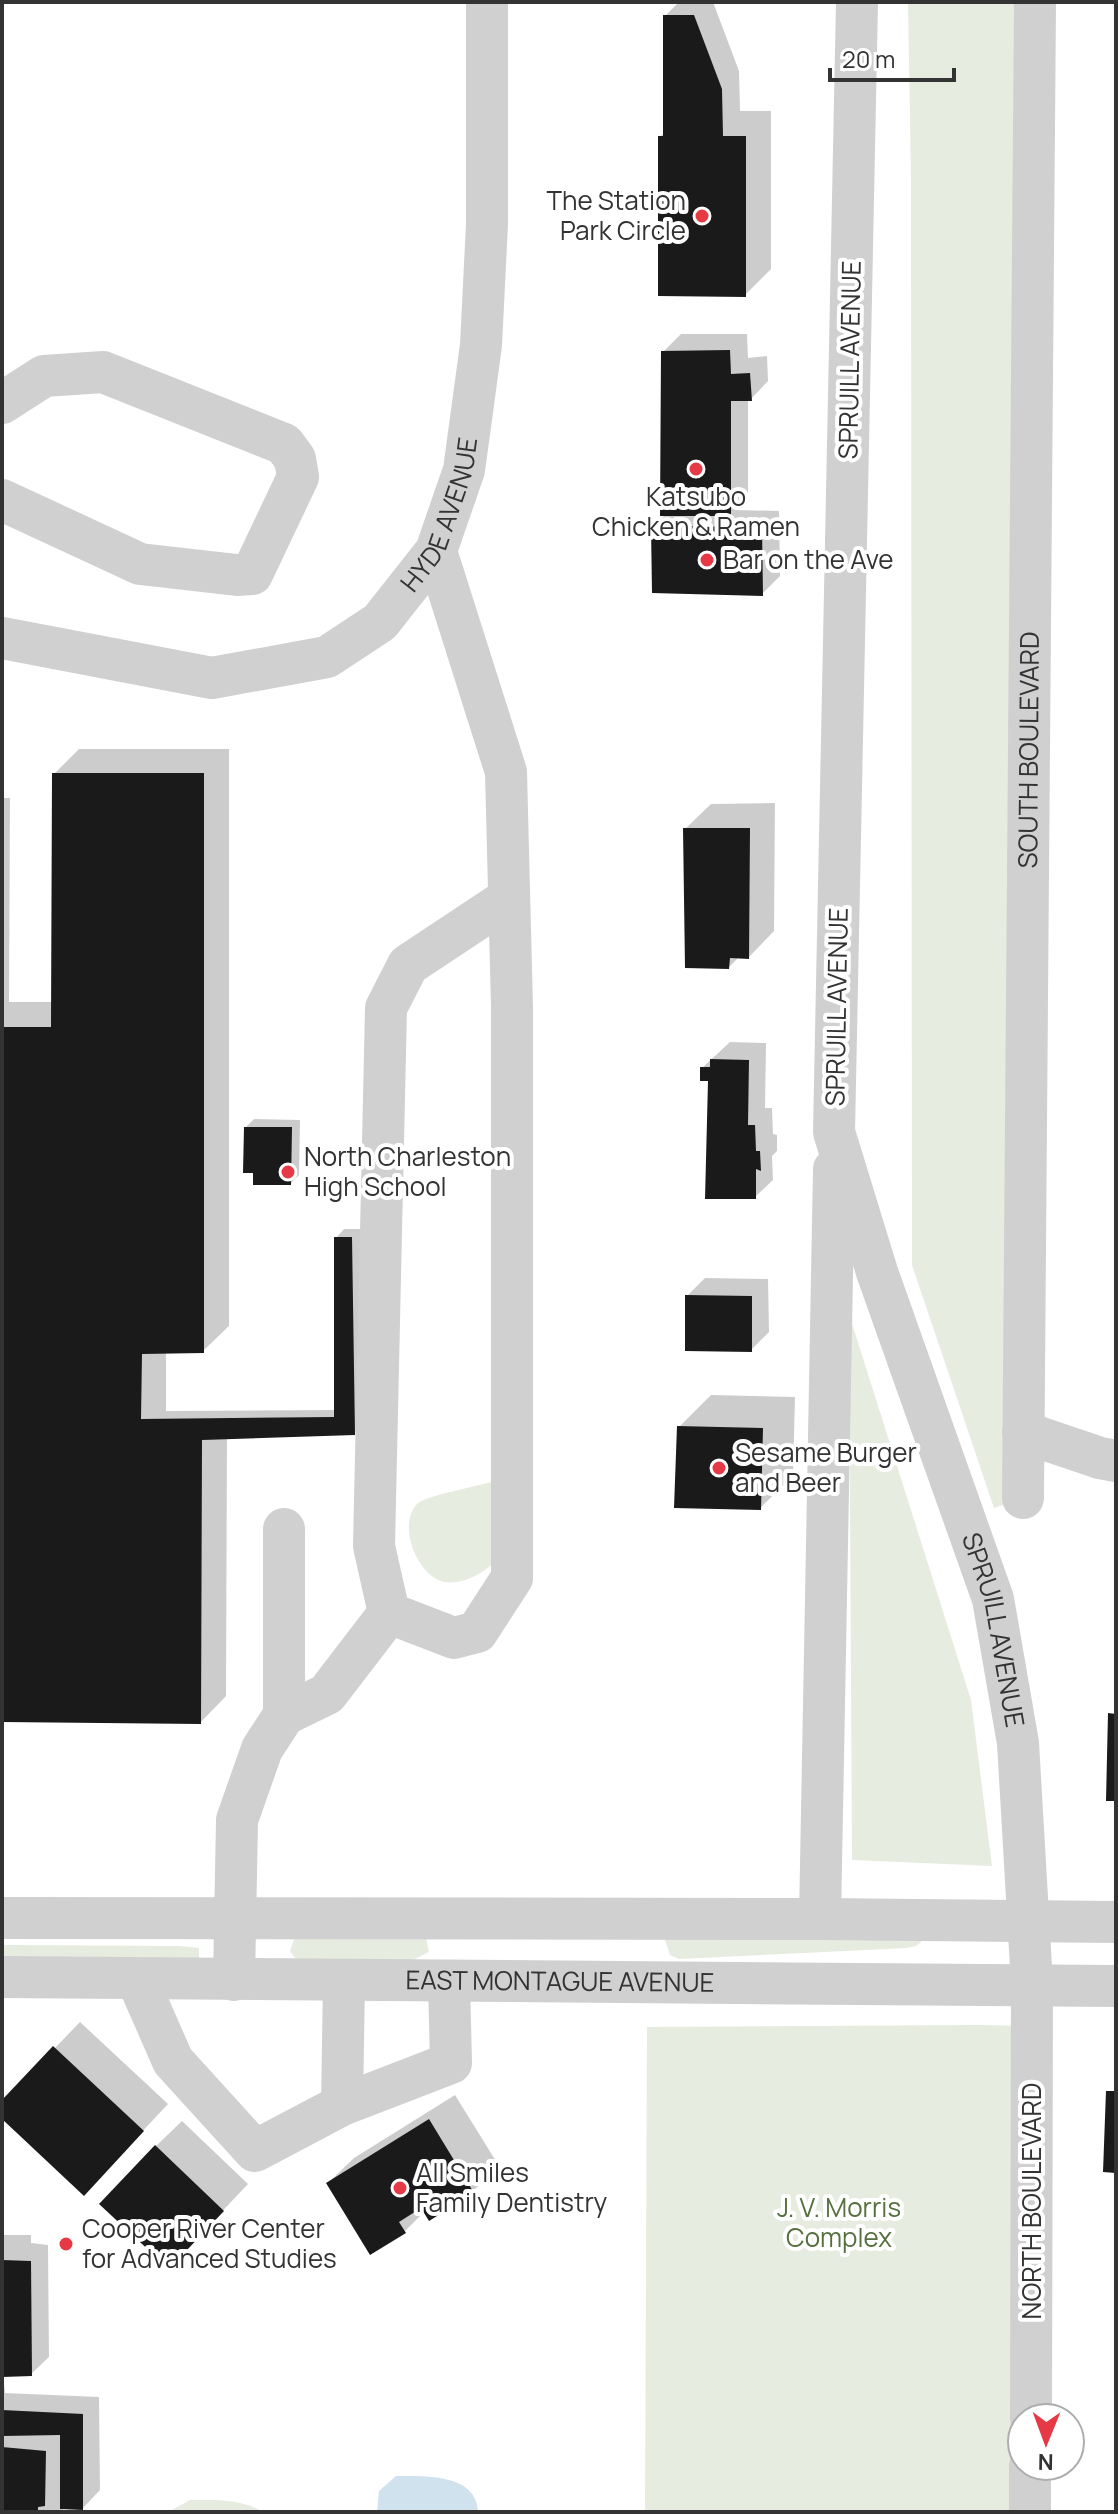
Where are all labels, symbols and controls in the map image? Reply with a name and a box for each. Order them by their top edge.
scale bar [830,32,954,82]
text: 20 m [842,42,895,75]
place label: The Station Park Circle [546,182,686,248]
marker: The Station Park Circle [693,207,711,225]
street label: SPRUILL AVENUE [829,260,869,460]
street label: HYDE AVENUE [392,435,485,599]
marker: Katsubo Chicken & Ramen [687,460,705,478]
place label: Katsubo Chicken & Ramen [592,478,800,544]
place label: Bar on the Ave [723,541,894,577]
marker: Bar on the Ave [698,551,716,569]
street label: SOUTH BOULEVARD [1009,631,1047,869]
street label: SPRUILL AVENUE [816,907,856,1107]
place label: North Charleston High School [304,1138,511,1204]
marker: North Charleston High School [279,1163,297,1181]
place label: Sesame Burger and Beer [735,1434,917,1500]
marker: Sesame Burger and Beer [710,1459,728,1477]
street label: SPRUILL AVENUE [954,1527,1034,1730]
street label: EAST MONTAGUE AVENUE [405,1961,715,2000]
street label: NORTH BOULEVARD [1013,2083,1049,2319]
place label: All Smiles Family Dentistry [416,2154,608,2220]
marker: All Smiles Family Dentistry [391,2179,409,2197]
park label: J. V. Morris Complex [777,2189,901,2255]
place label: Cooper River Center for Advanced Studies [82,2210,337,2276]
marker: Cooper River Center for Advanced Studies [57,2235,75,2253]
north arrow [1006,2402,1086,2482]
text: N [1037,2447,1054,2477]

